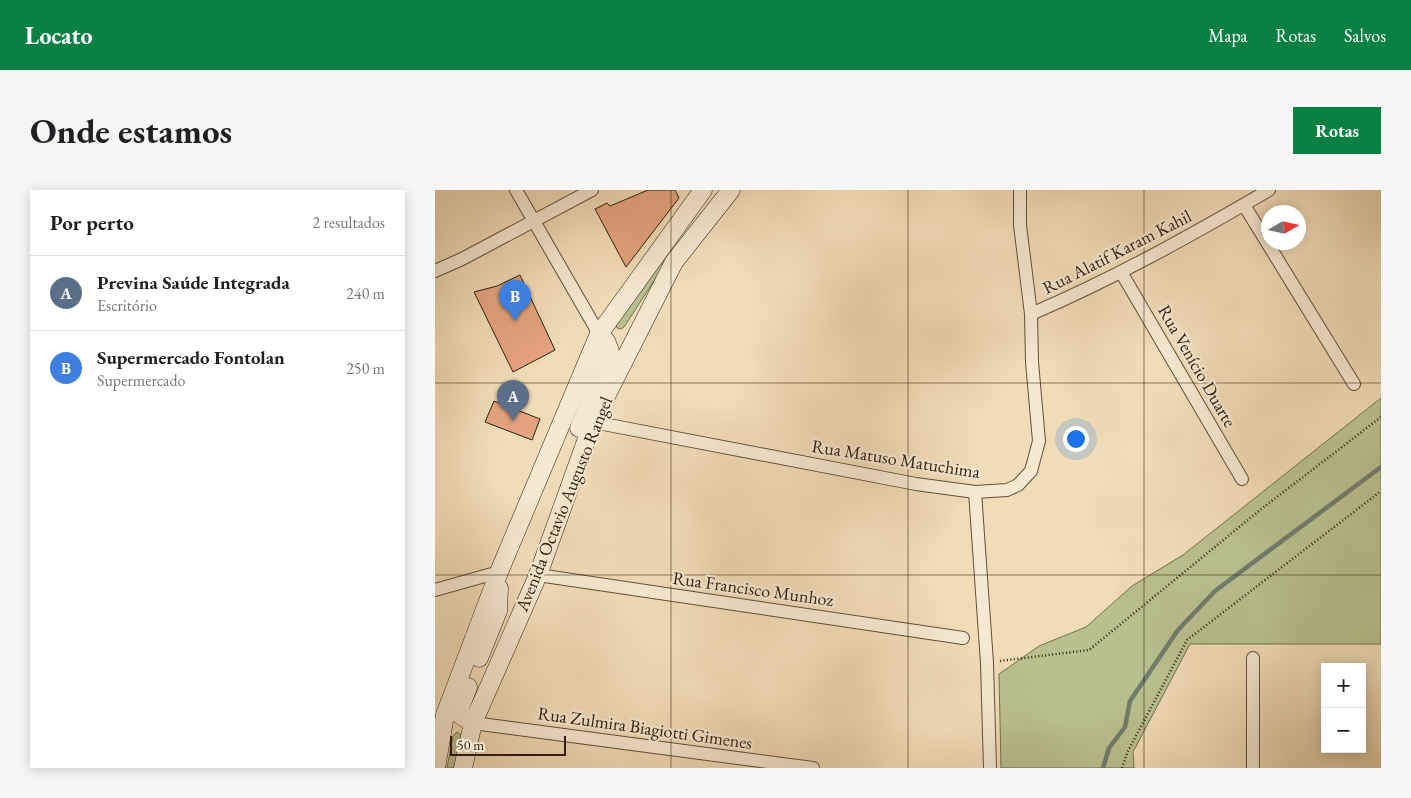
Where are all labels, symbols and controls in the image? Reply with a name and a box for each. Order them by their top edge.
text: Locato [25,20,93,51]
text: Mapa [1208,24,1248,47]
text: Rotas [1276,24,1316,47]
text: Salvos [1344,24,1386,47]
button: Rotas [1293,107,1381,154]
text: Onde estamos [30,108,232,153]
street label: Rua Alatif Karam Kahil [1038,204,1195,299]
north arrow [1261,205,1306,250]
text: Por perto [50,209,134,236]
text: 2 resultados [313,212,385,233]
text: Previna Saúde Integrada [97,270,290,295]
pin: B [499,280,531,321]
text: A [60,283,72,304]
text: 240 m [346,283,385,304]
text: Escritório [97,295,157,316]
street label: Rua Venício Duarte [1153,300,1242,431]
text: Supermercado Fontolan [97,345,285,370]
text: B [61,358,71,379]
text: 250 m [346,358,385,379]
text: Supermercado [97,370,185,391]
pin: A [497,380,529,421]
street label: Avenida Octavio Augusto Rangel [511,393,617,615]
your location [1063,426,1089,452]
street label: Rua Matuso Matuchima [810,434,983,483]
street label: Rua Francisco Munhoz [671,566,835,611]
map controls [1321,663,1366,753]
button: + [1321,663,1366,708]
street label: Rua Zulmira Biagiotti Gimenes [536,701,754,754]
button: − [1321,708,1366,753]
scale bar [450,733,566,756]
text: 50 m [457,736,484,754]

